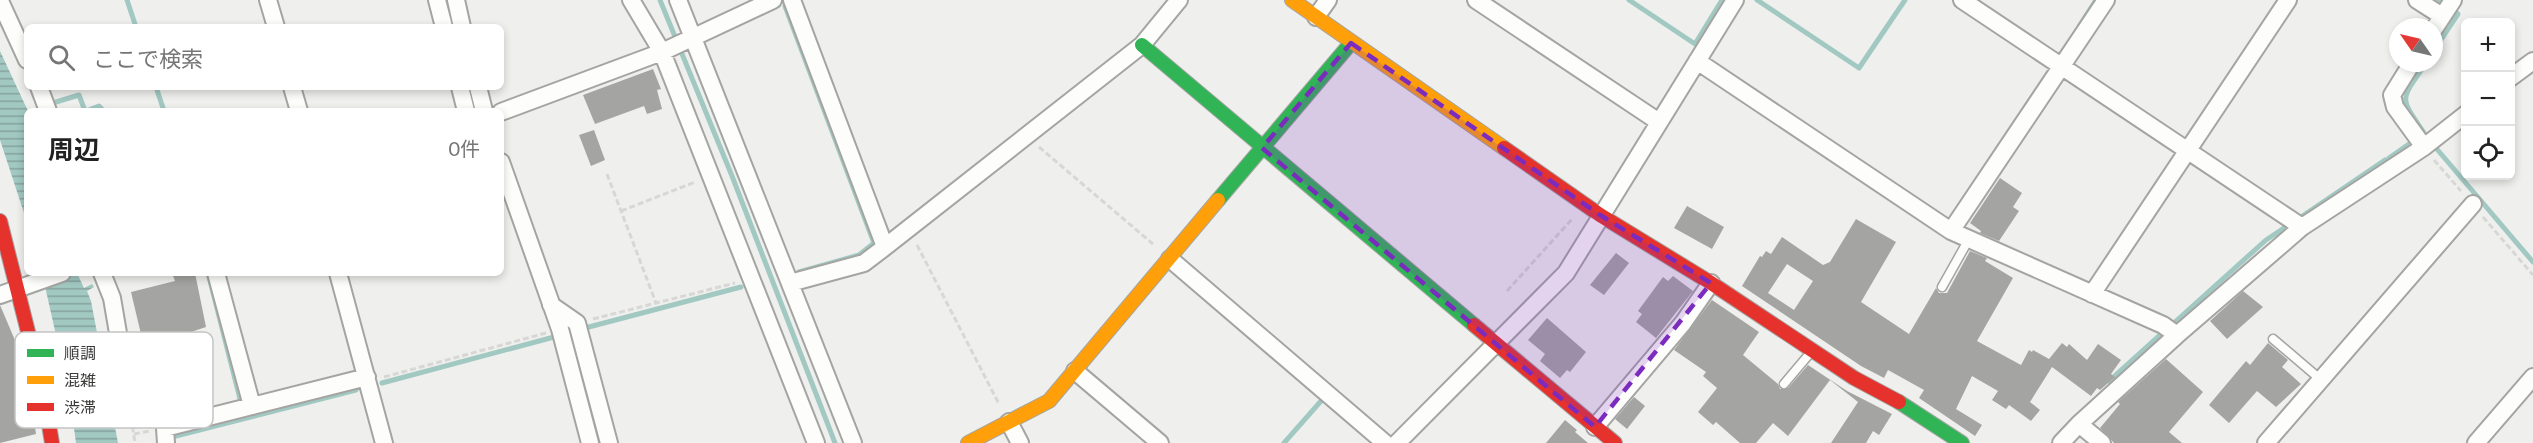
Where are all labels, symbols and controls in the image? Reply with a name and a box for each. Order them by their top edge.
north arrow [2389,18,2443,72]
map controls [2461,18,2515,180]
button: + [2461,18,2515,72]
search box [24,24,504,90]
icon: search [45,41,78,74]
text: ここで検索 [93,45,203,72]
button: − [2461,72,2515,126]
button: locate [2461,126,2515,180]
text: 周辺 [48,133,100,165]
text: 0件 [448,136,480,160]
legend [15,332,213,428]
text: 順調 [64,343,96,362]
text: 混雑 [64,370,96,389]
text: 渋滞 [64,397,96,416]

